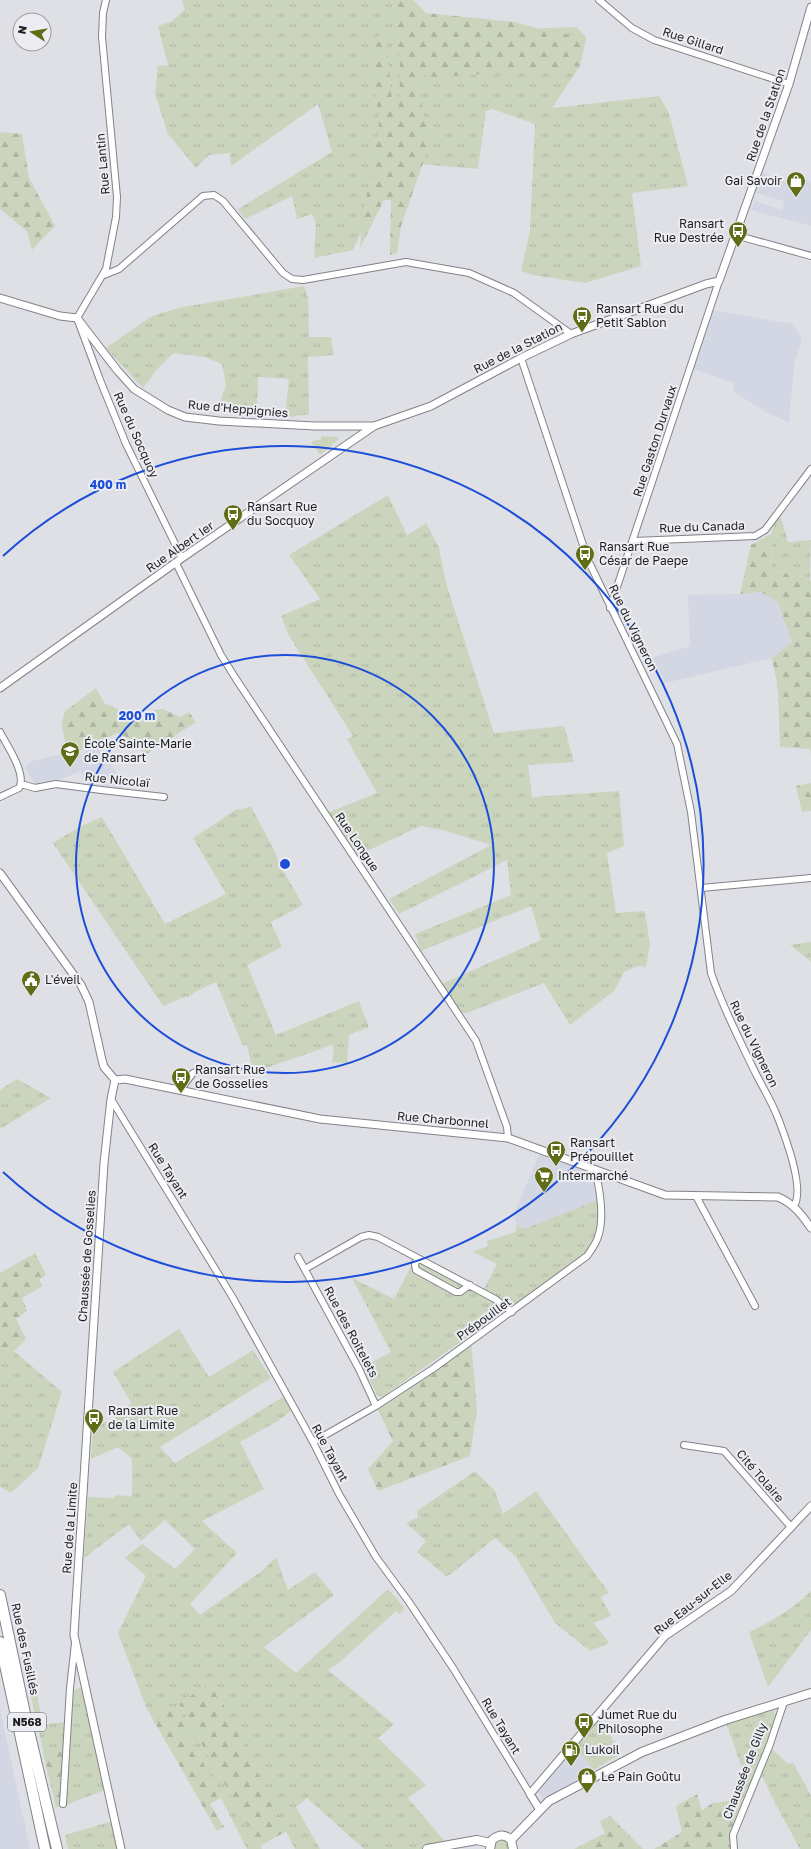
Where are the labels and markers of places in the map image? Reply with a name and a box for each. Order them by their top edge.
shop icon: Gai Savoir [785,170,807,198]
place label: Gai Savoir [725,173,782,188]
place label: Ransart Rue Destrée [654,216,724,245]
bus stop icon: Ransart Rue Destrée [727,220,749,248]
place label: Ransart Rue du Petit Sablon [596,301,684,330]
bus stop icon: Ransart Rue du Petit Sablon [571,305,593,333]
place label: Ransart Rue du Socquoy [247,499,317,528]
bus stop icon: Ransart Rue du Socquoy [222,503,244,531]
place label: Ransart Rue César de Paepe [599,539,688,568]
bus stop icon: Ransart Rue César de Paepe [574,543,596,571]
place label: École Sainte-Marie de Ransart [84,736,192,765]
school or university icon: École Sainte-Marie de Ransart [59,740,81,768]
centre of rings [278,857,292,871]
public building icon: L'éveil [20,969,42,997]
place label: L'éveil [45,972,81,987]
place label: Ransart Rue de Gosselies [195,1062,268,1091]
bus stop icon: Ransart Rue de Gosselies [170,1066,192,1094]
place label: Ransart Prépouillet [570,1135,634,1164]
bus stop icon: Ransart Prépouillet [545,1139,567,1167]
supermarket icon: Intermarché [533,1165,555,1193]
place label: Intermarché [558,1168,628,1183]
place label: Ransart Rue de la Limite [108,1403,178,1432]
bus stop icon: Ransart Rue de la Limite [83,1407,105,1435]
place label: Jumet Rue du Philosophe [598,1707,677,1736]
bus stop icon: Jumet Rue du Philosophe [573,1711,595,1739]
fuel station icon: Lukoil [560,1739,582,1767]
place label: Lukoil [585,1742,620,1757]
shop icon: Le Pain Goûtu [576,1766,598,1794]
place label: Le Pain Goûtu [601,1769,681,1784]

